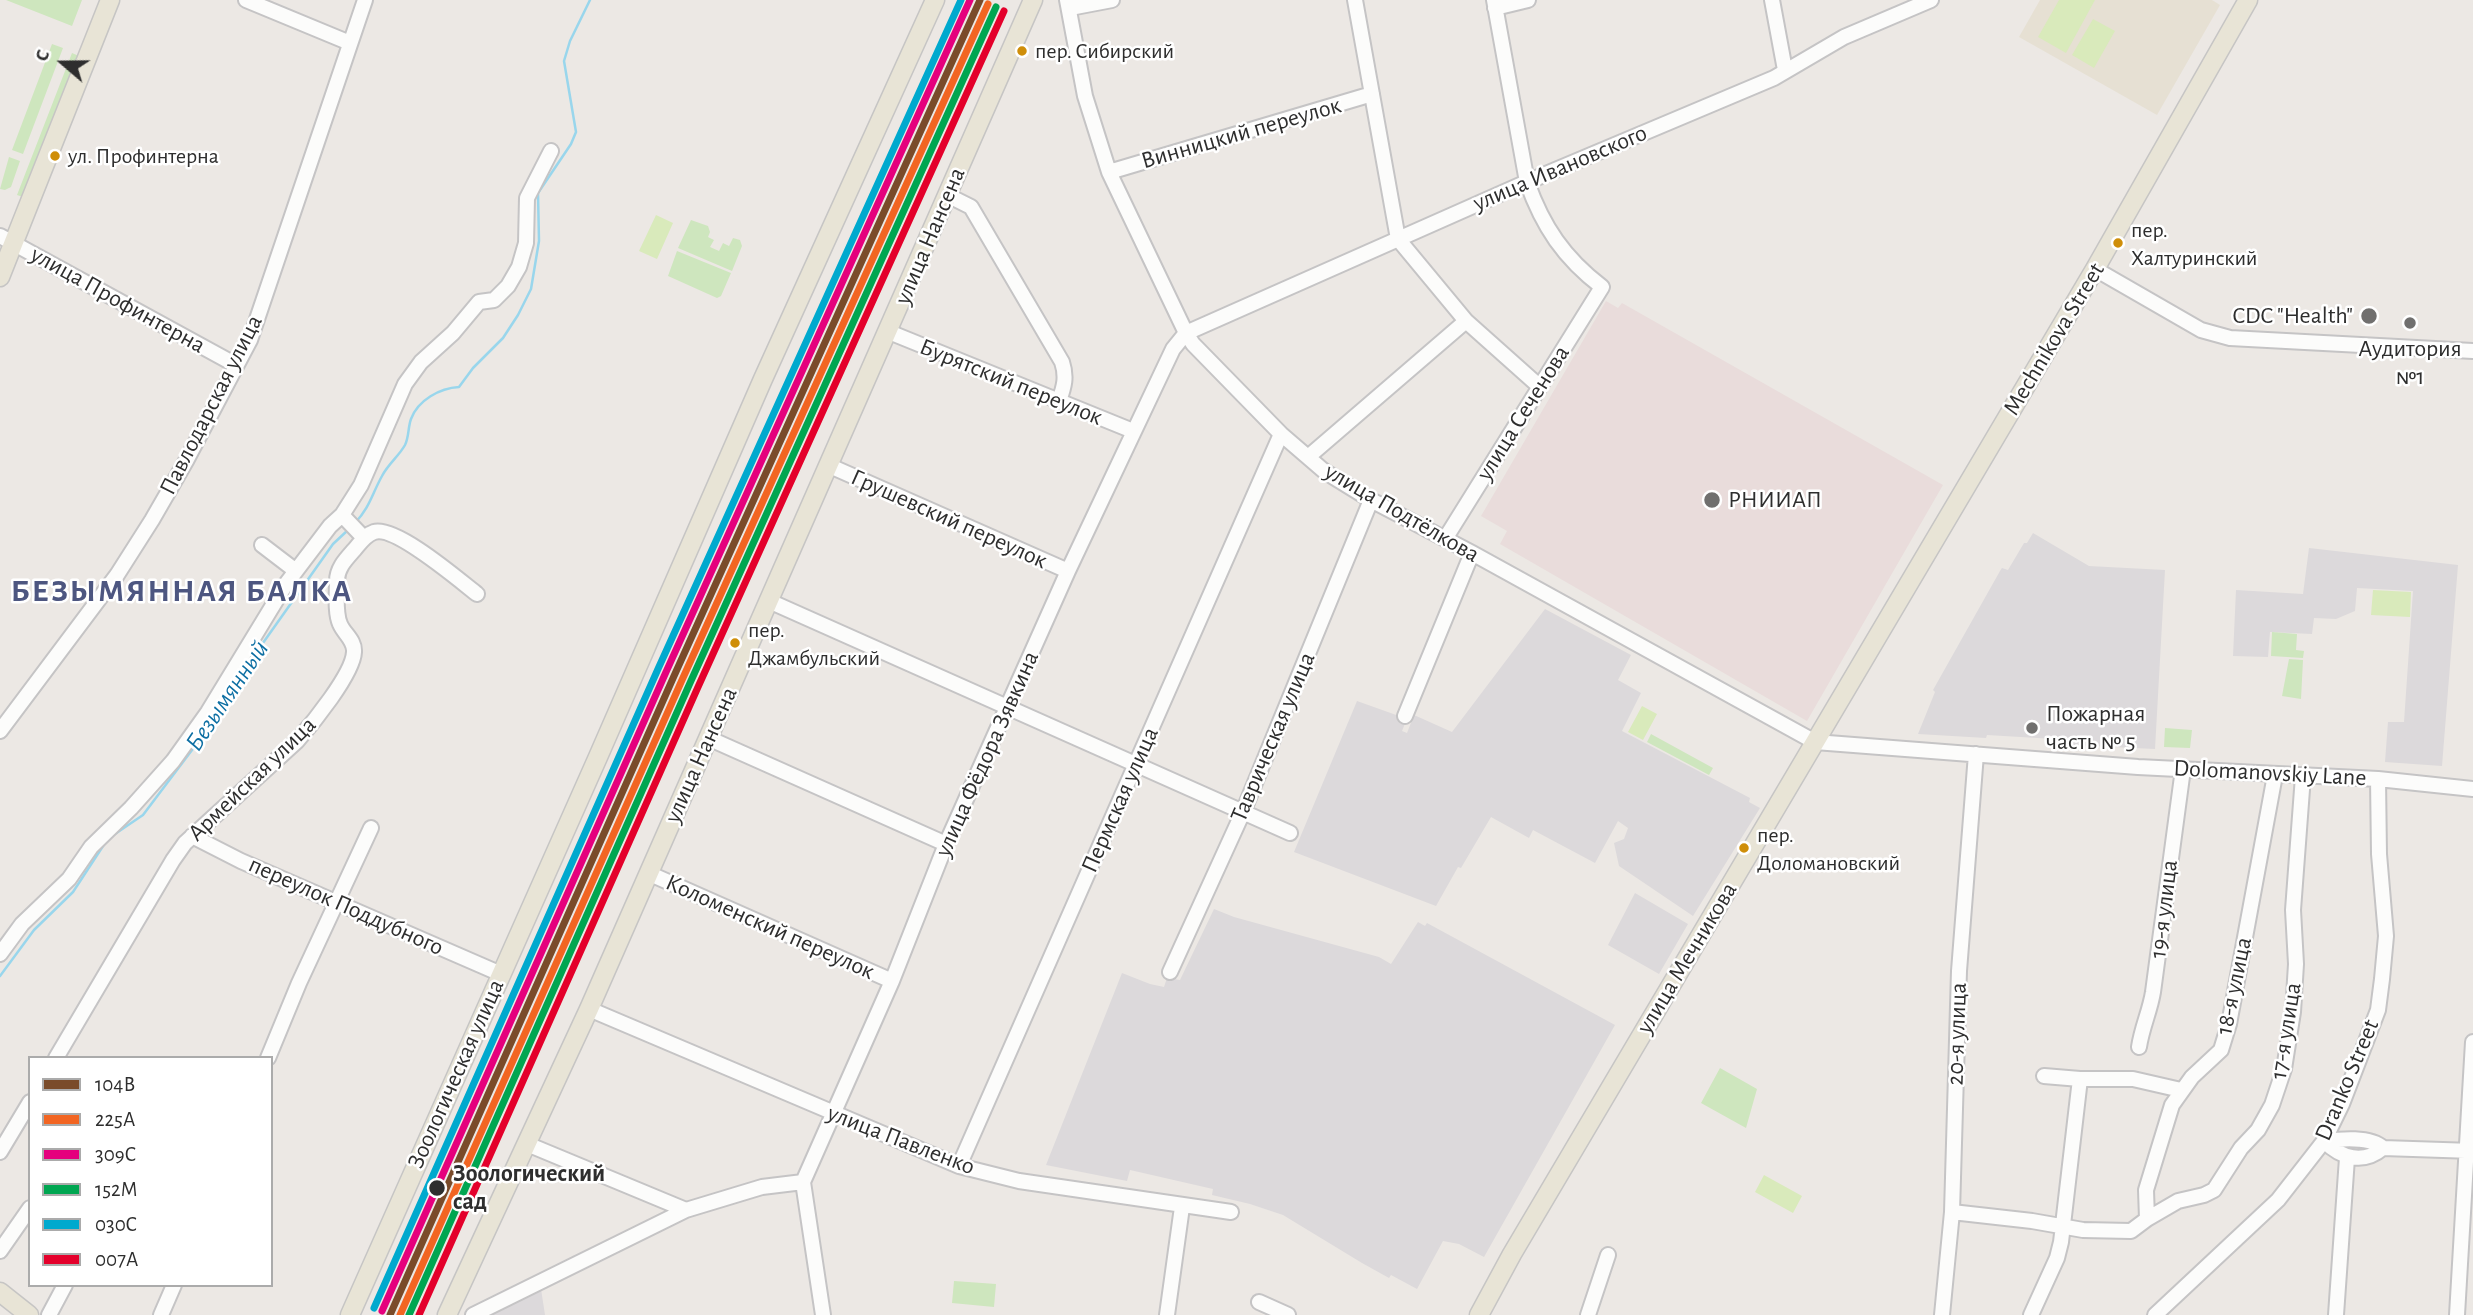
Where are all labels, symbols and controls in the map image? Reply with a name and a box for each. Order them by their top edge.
north arrow [28,28,98,98]
place label: пер. Сибирский [1035,38,1174,64]
marker: пер. Сибирский [1015,44,1029,58]
text: С [32,47,54,64]
street label: Винницкий переулок [1138,91,1344,175]
street label: улица Ивановского [1469,118,1651,218]
place label: ул. Профинтерна [68,143,219,169]
marker: ул. Профинтерна [48,149,62,163]
street label: улица Нансена [888,163,972,309]
place label: пер. Халтуринский [2131,217,2258,268]
marker: пер. Халтуринский [2111,236,2125,250]
street label: улица Профинтерна [26,240,210,360]
street label: Mechnikova Street [1997,258,2111,420]
place label: CDC "Health" [2233,302,2353,330]
marker: CDC "Health" [2359,306,2379,326]
street label: Павлодарская улица [153,310,269,500]
marker: Аудитория №1 [2402,315,2418,331]
street label: Бурятский переулок [915,332,1107,432]
place label: Аудитория №1 [2358,335,2462,391]
street label: улица Сеченова [1470,340,1576,486]
street label: улица Подтёлкова [1319,457,1485,569]
street label: Грушевский переулок [846,463,1052,575]
place label: РНИИАП [1728,486,1822,514]
marker: РНИИАП [1702,490,1722,510]
district label: БЕЗЫМЯННАЯ БАЛКА [13,572,351,610]
place label: пер. Джамбульский [748,617,880,668]
water label: Безымянный [179,635,275,757]
marker: пер. Джамбульский [728,636,742,650]
street label: улица Фёдора Зявкина [929,647,1045,861]
street label: Таврическая улица [1224,648,1322,826]
street label: улица Нансена [658,683,744,827]
place label: Пожарная часть № 5 [2046,700,2145,756]
street label: Армейская улица [182,711,322,847]
marker: Пожарная часть № 5 [2024,720,2040,736]
street label: Пермская улица [1075,723,1165,877]
street label: Dolomanovskiy Lane [2173,754,2367,792]
place label: пер. Доломановский [1757,822,1900,874]
marker: пер. Доломановский [1737,841,1751,855]
street label: переулок Поддубного [244,850,448,962]
street label: 19-я улица [2144,858,2184,960]
street label: Коломенский переулок [661,868,879,986]
street label: улица Мечникова [1631,877,1743,1039]
street label: 18-я улица [2210,935,2258,1037]
street label: Зоологическая улица [401,975,511,1173]
street label: 17-я улица [2264,981,2308,1081]
street label: 20-я улица [1941,982,1973,1086]
street label: Dranko Street [2309,1015,2385,1145]
legend [28,1056,273,1287]
text: 104В [95,1074,135,1095]
street label: улица Павленко [823,1099,979,1181]
text: 225А [95,1109,135,1130]
text: 309С [95,1144,136,1165]
place label: Зоологический сад [453,1160,605,1216]
marker: Зоологический сад [427,1178,447,1198]
text: 152М [95,1179,138,1200]
text: 030C [95,1214,137,1235]
text: 007А [95,1249,138,1270]

